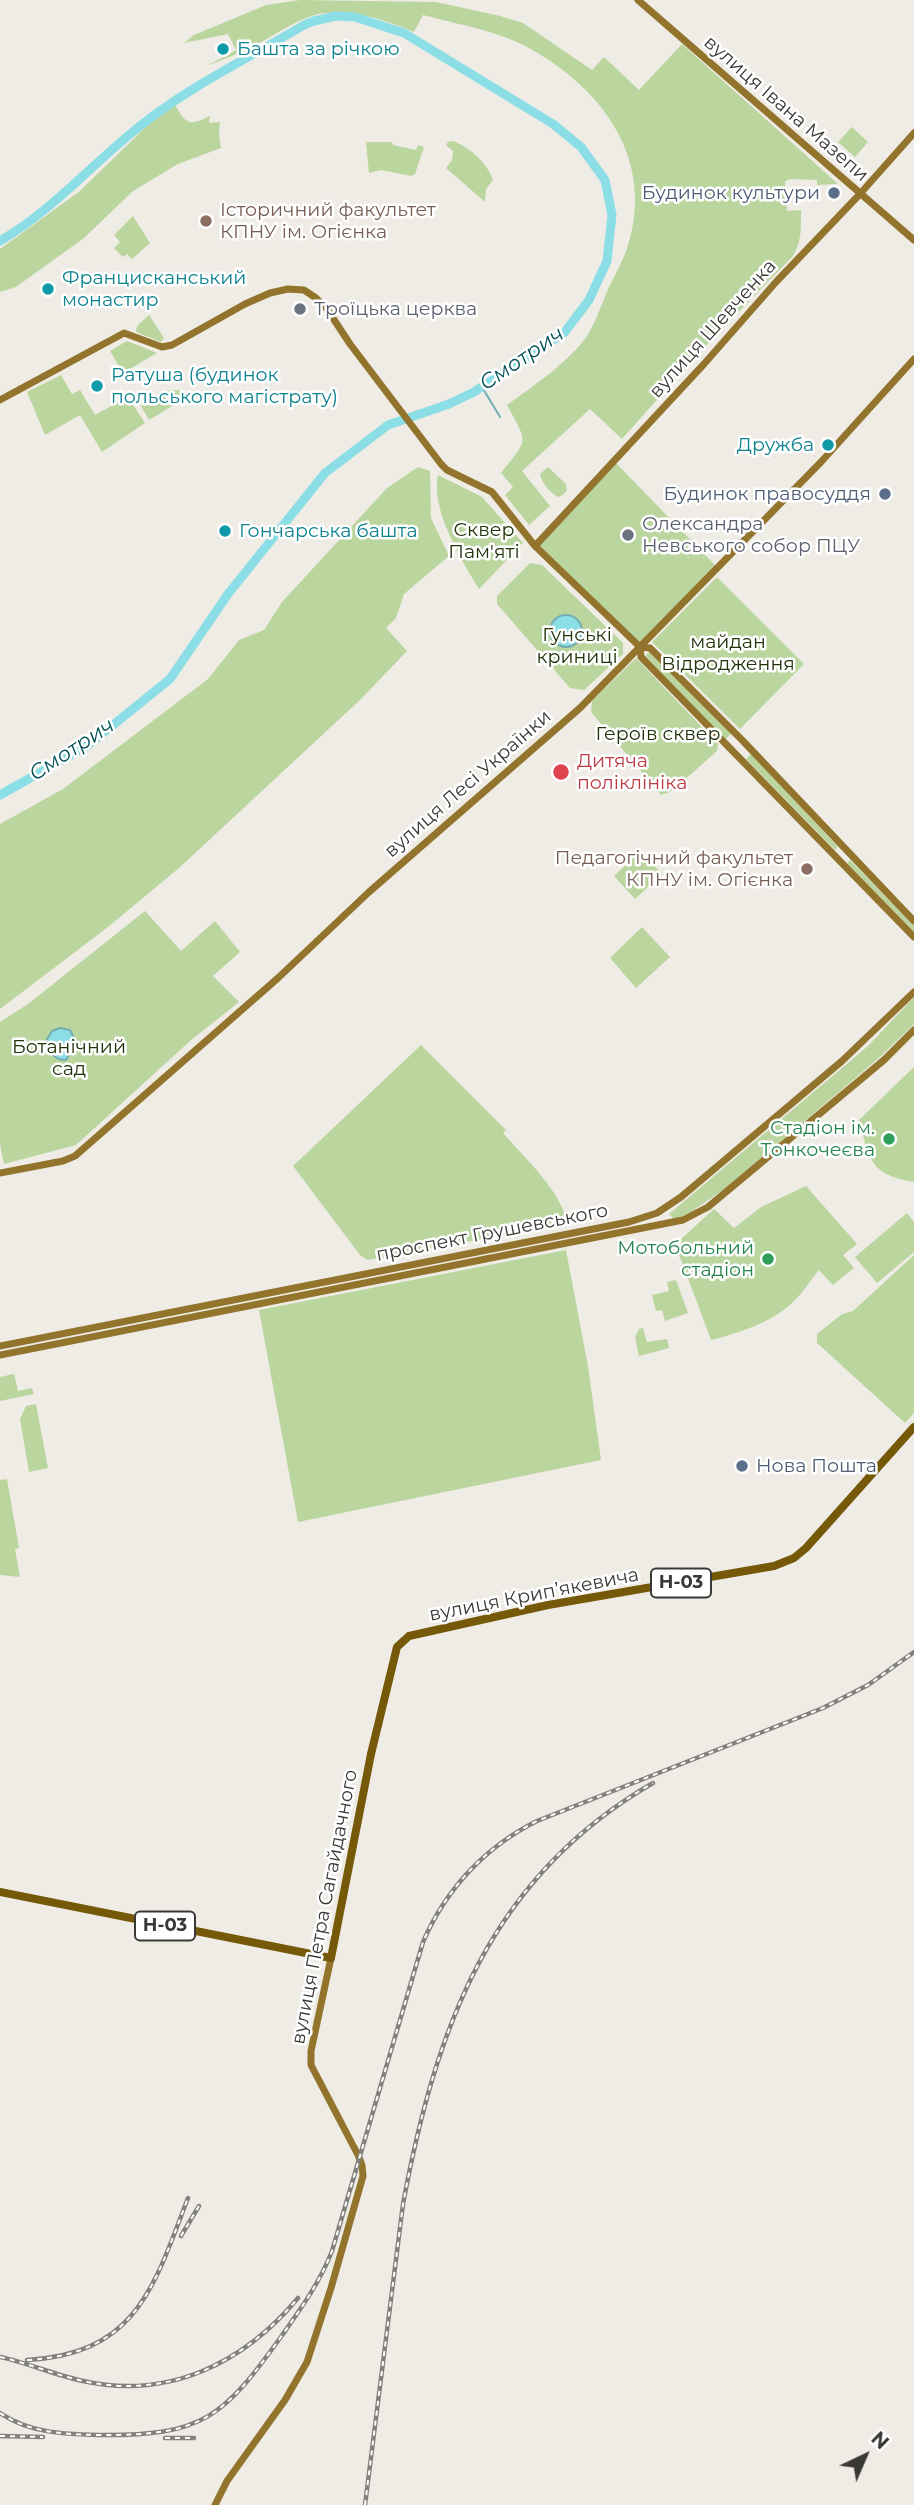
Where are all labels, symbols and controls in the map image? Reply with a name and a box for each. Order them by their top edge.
street label: вулиця Івана Мазепи [699,31,873,187]
place label: Башта за річкою [237,38,400,60]
marker: Башта за річкою [215,41,231,57]
place label: Будинок культури [642,182,820,204]
marker: Будинок культури [826,185,842,201]
place label: Історичний факультет КПНУ ім. Огієнка [220,199,436,243]
marker: Історичний факультет КПНУ ім. Огієнка [198,213,214,229]
street label: вулиця Шевченка [645,255,781,403]
place label: Францисканський монастир [62,267,246,311]
marker: Францисканський монастир [40,281,56,297]
place label: Троїцька церква [314,298,477,320]
marker: Троїцька церква [292,301,308,317]
water label: Смотрич [475,322,569,396]
place label: Ратуша (будинок польського магістрату) [111,364,338,408]
marker: Ратуша (будинок польського магістрату) [89,378,105,394]
place label: Дружба [737,434,814,456]
marker: Дружба [820,437,836,453]
place label: Будинок правосуддя [664,483,871,505]
marker: Будинок правосуддя [877,486,893,502]
place label: Олександра Невського собор ПЦУ [642,513,860,557]
park label: Сквер Пам'яті [448,519,520,563]
place label: Гончарська башта [239,520,418,542]
marker: Гончарська башта [217,523,233,539]
marker: Олександра Невського собор ПЦУ [620,527,636,543]
park label: Гунські криниці [536,624,618,668]
park label: майдан Відродження [661,631,795,675]
street label: вулиця Лесі Українки [380,705,556,863]
water label: Смотрич [25,713,119,787]
park label: Героїв сквер [595,723,721,745]
place label: Дитяча поліклініка [577,750,687,794]
marker: Дитяча поліклініка [551,762,571,782]
place label: Педагогічний факультет КПНУ ім. Огієнка [555,847,793,891]
marker: Педагогічний факультет КПНУ ім. Огієнка [799,861,815,877]
park label: Ботанічний сад [12,1036,126,1080]
place label: Стадіон ім. Тонкочеєва [761,1117,875,1161]
marker: Стадіон ім. Тонкочеєва [881,1131,897,1147]
street label: проспект Грушевського [374,1199,610,1267]
place label: Мотобольний стадіон [617,1237,754,1281]
marker: Мотобольний стадіон [760,1251,776,1267]
place label: Нова Пошта [756,1455,877,1477]
marker: Нова Пошта [734,1458,750,1474]
street label: вулиця Крипʼякевича [427,1563,641,1627]
road number: Н-03 [651,1568,711,1598]
street label: вулиця Петра Сагайдачного [287,1768,363,2046]
road number: Н-03 [135,1912,195,1940]
north arrow [830,2421,900,2491]
text: N [866,2427,893,2454]

